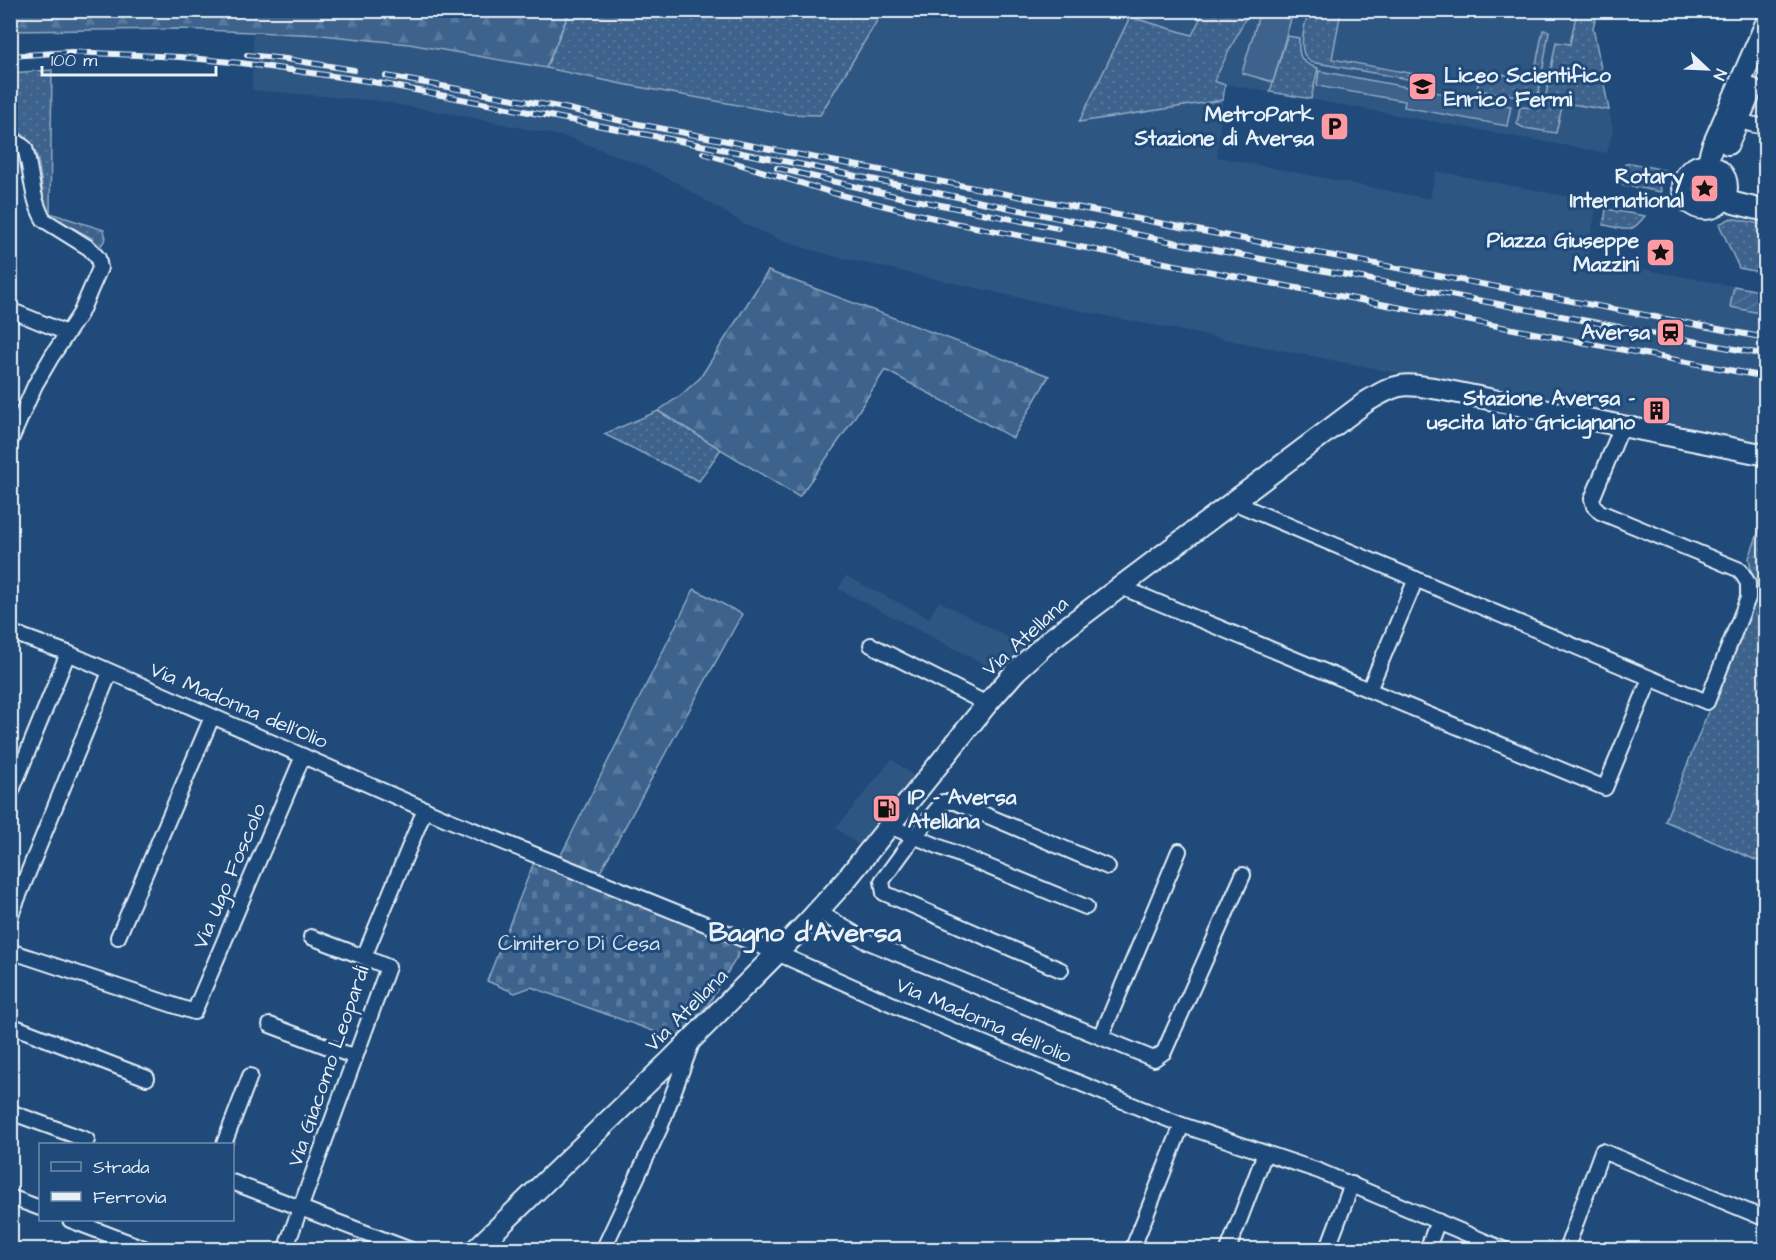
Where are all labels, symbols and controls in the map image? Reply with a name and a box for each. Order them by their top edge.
scale bar [42,39,216,77]
north arrow [1677,39,1737,99]
text: 100 m [51,48,97,73]
place label: Liceo Scientifico Enrico Fermi [1444,61,1611,114]
text: N [1708,66,1732,83]
school or university icon: Liceo Scientifico Enrico Fermi [1407,71,1439,103]
place label: MetroPark Stazione di Aversa [1134,100,1314,153]
parking icon: MetroPark Stazione di Aversa [1319,110,1351,142]
place label: Rotary International [1570,162,1685,215]
place icon: Rotary International [1689,172,1721,204]
place label: Piazza Giuseppe Mazzini [1487,226,1640,279]
place icon: Piazza Giuseppe Mazzini [1644,236,1676,268]
station icon: Aversa [1655,316,1687,348]
place label: Aversa [1581,318,1650,347]
place label: Stazione Aversa - uscita lato Gricignano [1426,384,1635,439]
building icon: Stazione Aversa - uscita lato Gricignano [1640,394,1672,426]
street label: Via Atellana [976,590,1075,683]
street label: Via Madonna dell'Olio [145,655,332,756]
place label: IP - Aversa Atellana [908,783,1017,836]
fuel station icon: IP - Aversa Atellana [871,793,903,825]
street label: Via Ugo Foscolo [186,799,275,954]
district label: Bagno d'Aversa [709,914,902,954]
park label: Cimitero Di Cesa [498,929,660,958]
street label: Via Giacomo Leopardi [280,962,377,1171]
street label: Via Atellana [638,962,735,1059]
street label: Via Madonna dell'olio [891,970,1076,1071]
legend [39,1143,234,1221]
text: Strada [93,1155,149,1180]
text: Ferrovia [93,1185,166,1210]

